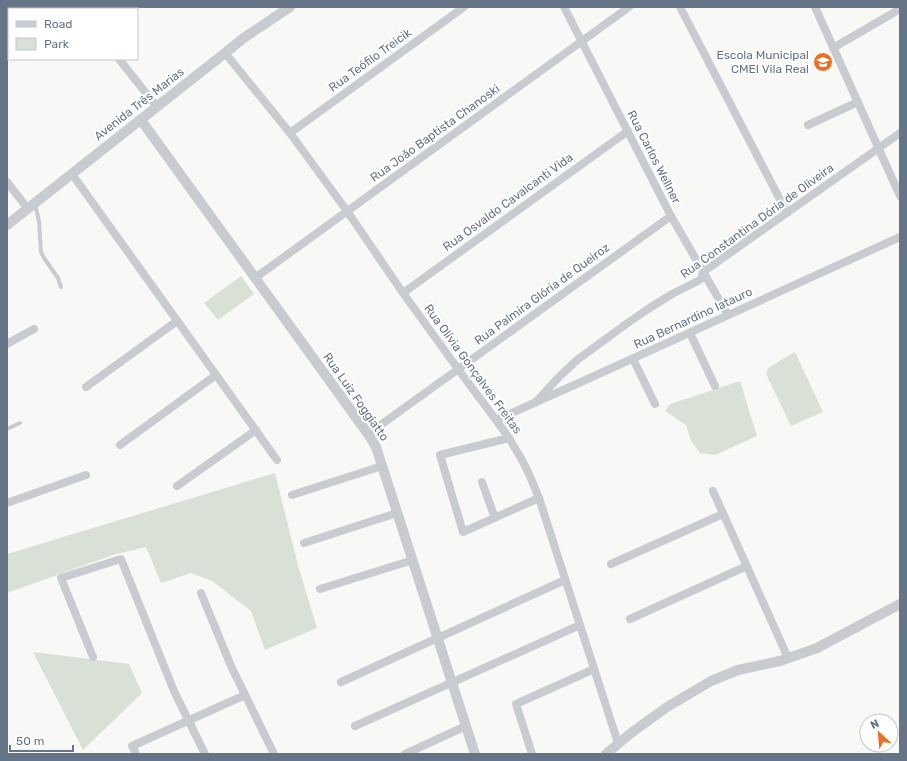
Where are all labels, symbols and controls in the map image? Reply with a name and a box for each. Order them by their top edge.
legend [8,8,138,60]
text: Road [44,17,72,31]
street label: Rua Teófilo Treicik [326,25,415,95]
text: Park [44,37,70,51]
place label: Escola Municipal CMEI Vila Real [716,48,809,76]
school or university icon: Escola Municipal CMEI Vila Real [812,51,834,73]
street label: Avenida Três Marias [91,65,187,143]
street label: Rua João Baptista Chanoski [368,81,503,185]
street label: Rua Carlos Wellner [624,108,684,206]
street label: Rua Osvaldo Cavalcanti Vida [440,150,576,254]
street label: Rua Constantina Dória de Oliveira [678,161,836,281]
street label: Rua Palmira Glória de Queiroz [472,240,612,348]
street label: Rua Bernardino Iatauro [632,284,755,352]
street label: Rua Olívia Gonçalves Freitas [421,301,525,437]
street label: Rua Luiz Foggiatto [320,350,392,444]
north arrow [859,713,899,753]
text: N [868,717,881,732]
scale bar [10,727,73,753]
text: 50 m [16,734,44,748]

